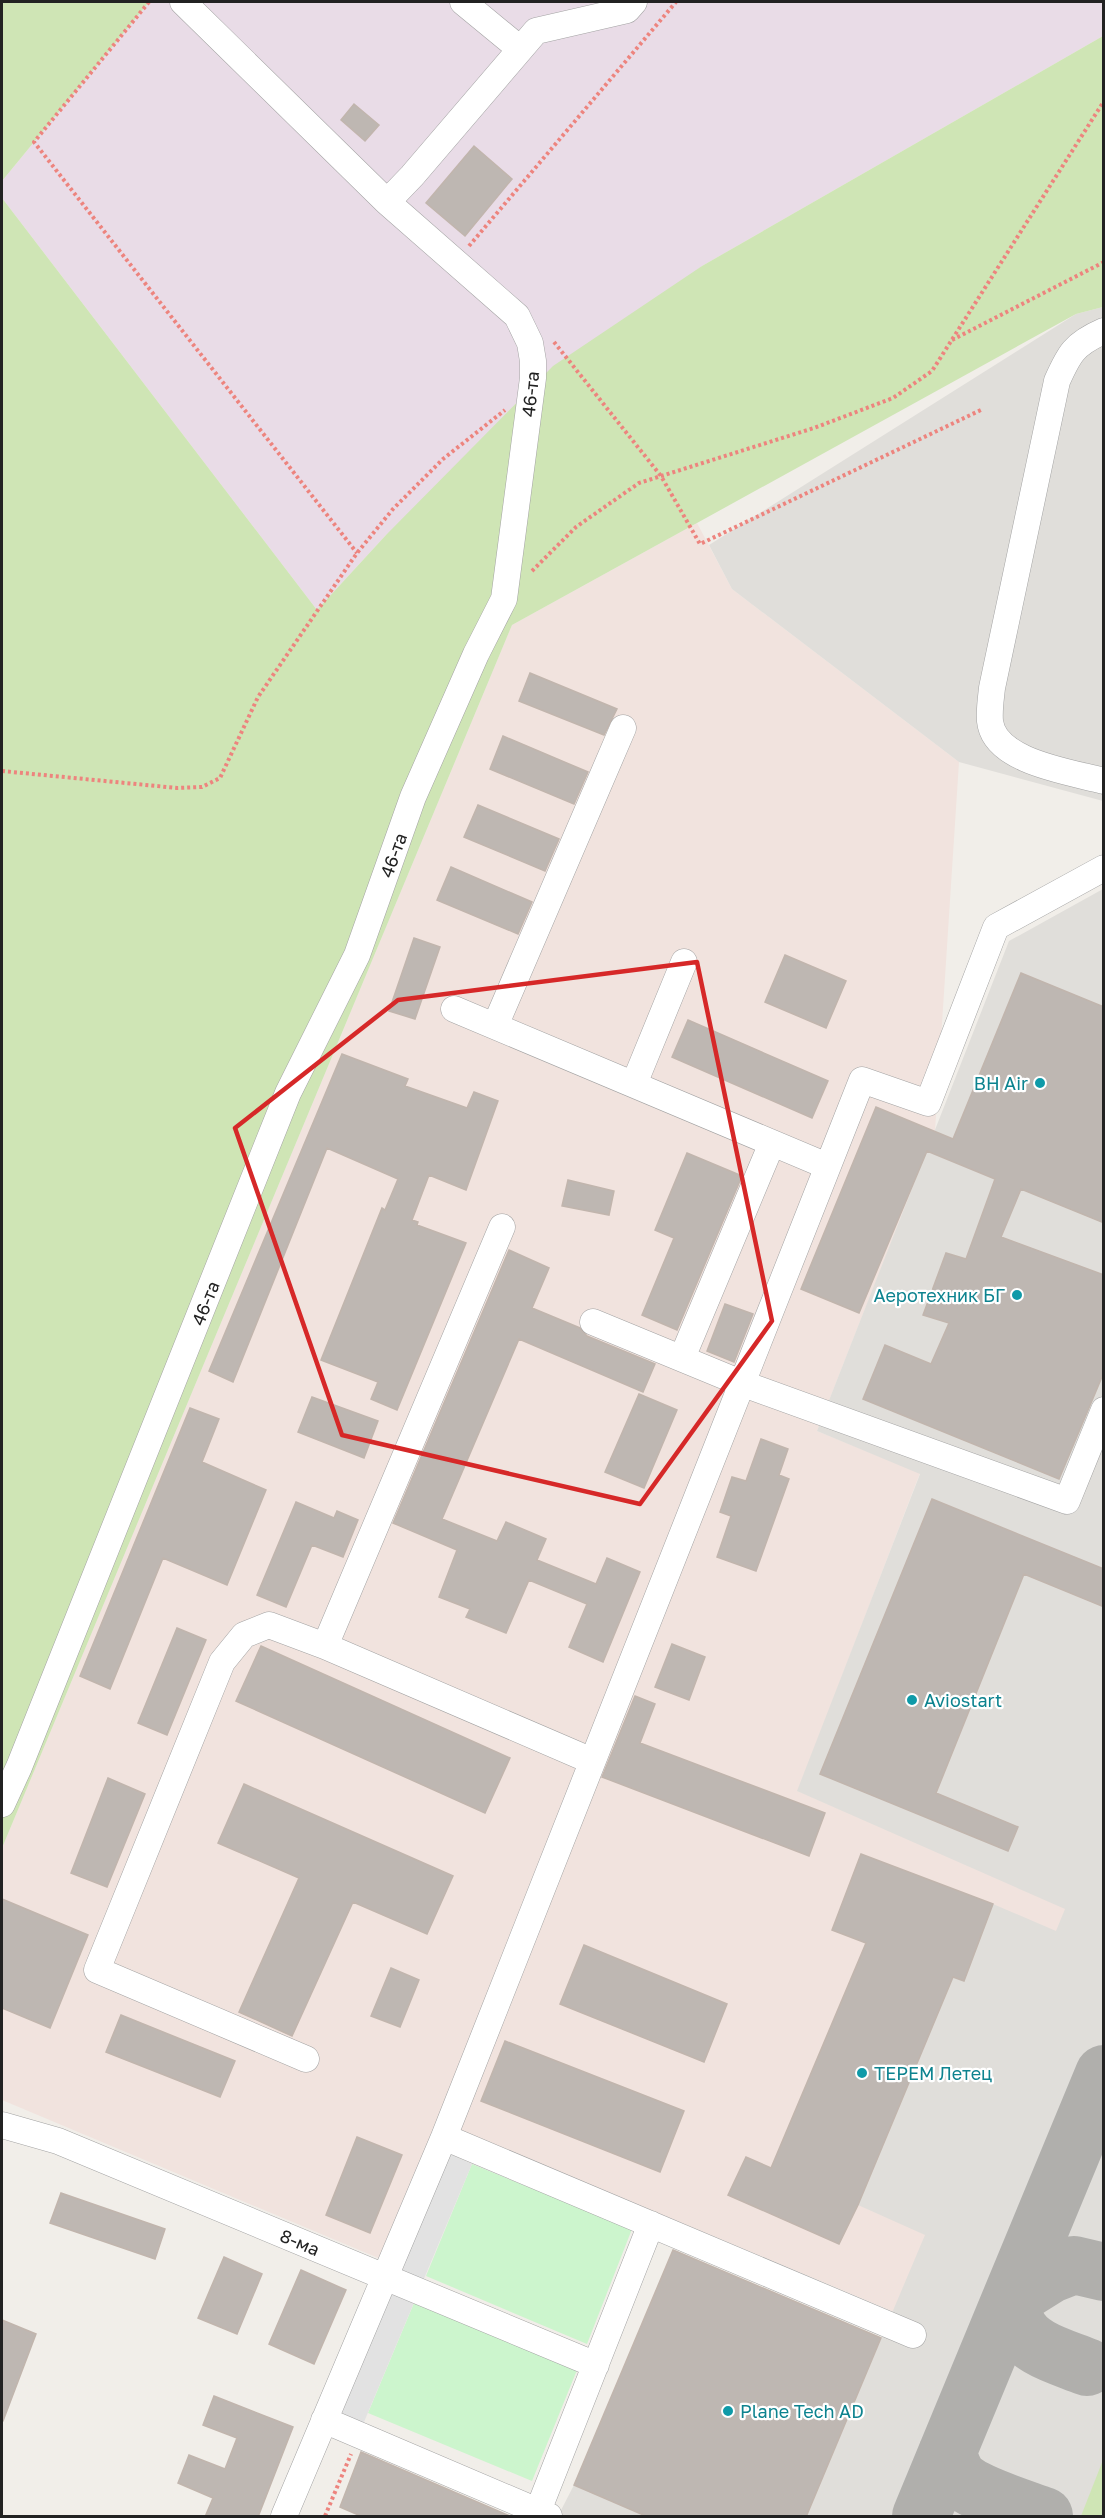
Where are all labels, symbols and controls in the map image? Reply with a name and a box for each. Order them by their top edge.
street label: 46-та [517,370,543,418]
street label: 46-та [375,830,411,880]
place label: BH Air [974,1072,1028,1094]
marker: BH Air [1033,1076,1047,1090]
street label: 46-та [186,1278,224,1328]
place label: Аеротехник БГ [874,1284,1005,1306]
marker: Аеротехник БГ [1010,1288,1024,1302]
place label: Aviostart [924,1689,1002,1711]
marker: Aviostart [905,1693,919,1707]
place label: ТЕРЕМ Летец [874,2062,992,2084]
marker: ТЕРЕМ Летец [855,2066,869,2080]
street label: 8-ма [277,2224,323,2260]
place label: Plane Tech AD [740,2400,864,2422]
marker: Plane Tech AD [721,2404,735,2418]

